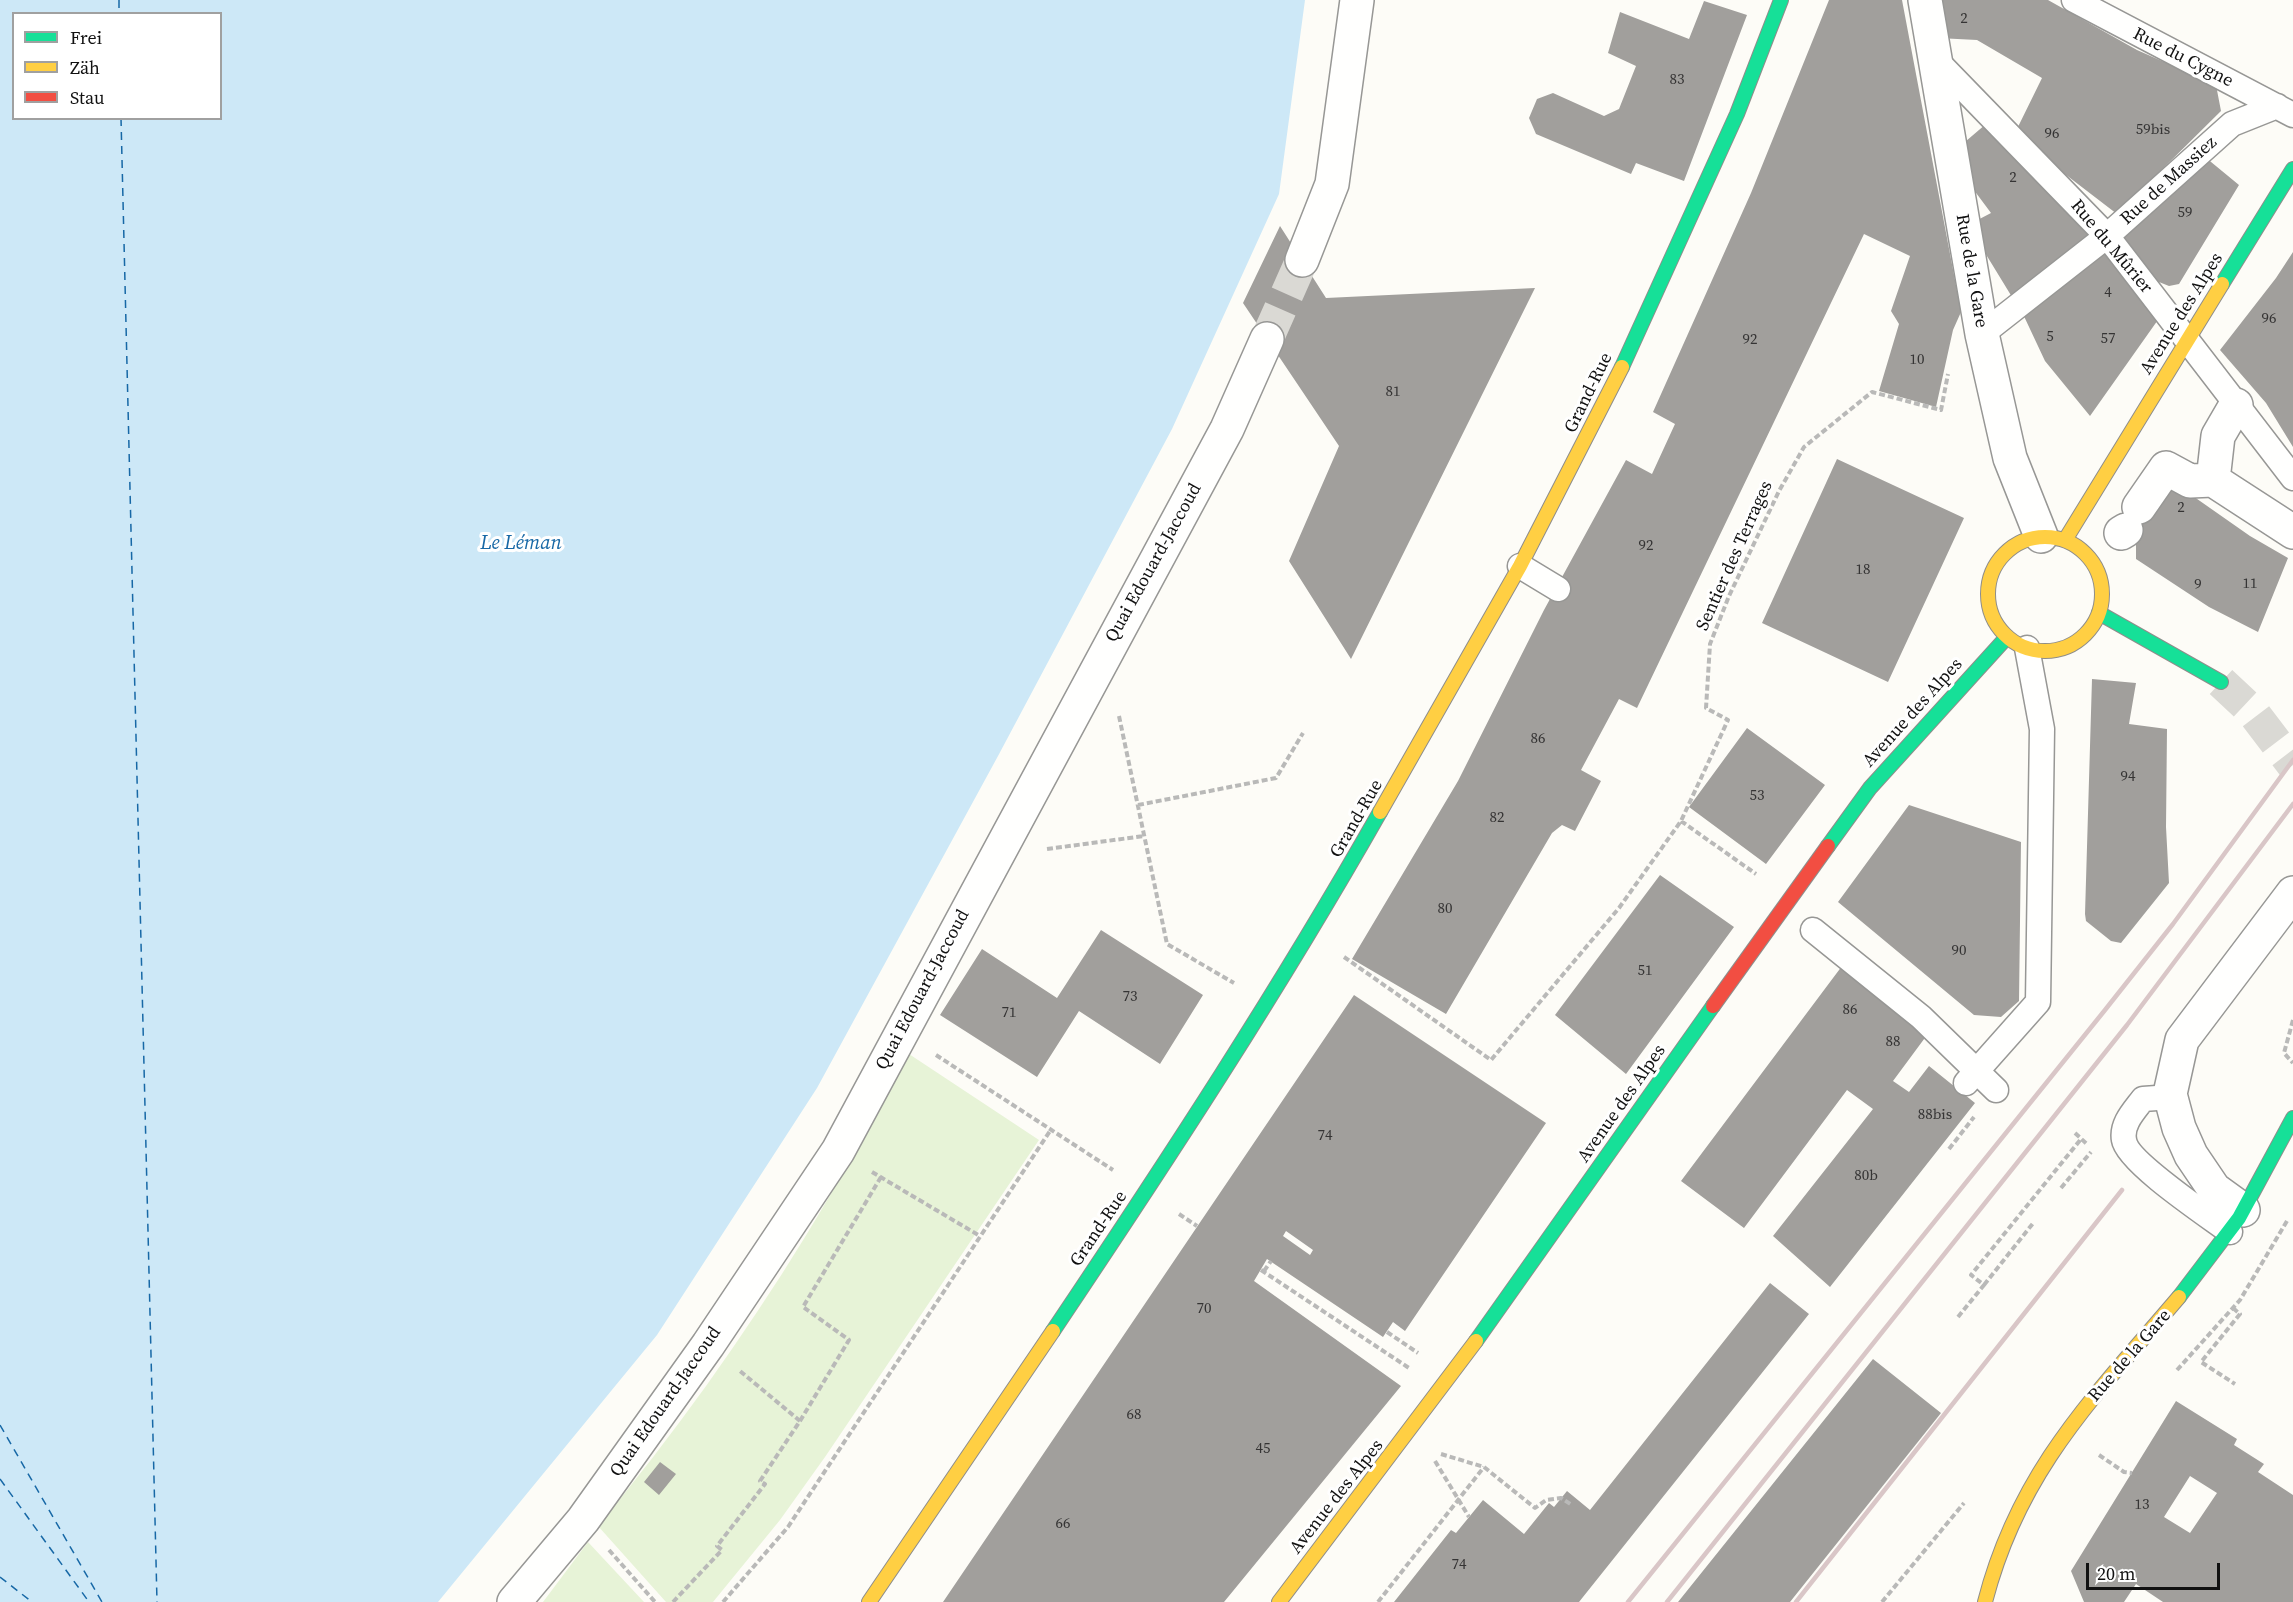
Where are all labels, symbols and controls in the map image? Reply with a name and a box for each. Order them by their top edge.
house number: 2 [1960,10,1968,28]
legend [12,12,222,120]
street label: Rue du Cygne [2129,24,2237,92]
text: Frei [70,25,102,50]
text: Zäh [70,55,100,80]
house number: 83 [1670,71,1684,89]
text: Stau [70,85,105,110]
house number: 59bis [2136,121,2170,139]
house number: 96 [2045,125,2059,143]
street label: Rue de Massiez [2116,132,2222,230]
house number: 2 [2009,169,2017,187]
street label: Rue du Mûrier [2065,196,2157,298]
house number: 59 [2178,204,2192,222]
street label: Rue de la Gare [1950,212,1992,330]
street label: Avenue des Alpes [2136,249,2228,379]
house number: 4 [2104,284,2112,302]
house number: 96 [2262,310,2276,328]
house number: 5 [2046,328,2054,346]
house number: 57 [2101,330,2115,348]
house number: 92 [1743,331,1757,349]
street label: Grand-Rue [1560,349,1618,437]
house number: 10 [1910,351,1924,369]
house number: 81 [1386,383,1400,401]
street label: Sentier des Terrages [1692,478,1778,634]
street label: Quai Edouard-Jaccoud [1101,480,1207,646]
house number: 2 [2177,499,2185,517]
water label: Le Léman [480,532,562,556]
house number: 92 [1639,537,1653,555]
house number: 18 [1856,561,1870,579]
house number: 11 [2243,575,2257,593]
house number: 9 [2194,576,2202,594]
street label: Avenue des Alpes [1858,654,1968,772]
house number: 86 [1531,730,1545,748]
house number: 94 [2121,768,2135,786]
street label: Grand-Rue [1326,776,1388,862]
house number: 53 [1750,787,1764,805]
house number: 82 [1490,809,1504,827]
house number: 80 [1438,900,1452,918]
street label: Quai Edouard-Jaccoud [872,906,974,1074]
house number: 90 [1952,942,1966,960]
house number: 51 [1638,962,1652,980]
house number: 73 [1123,988,1137,1006]
house number: 86 [1843,1001,1857,1019]
house number: 71 [1002,1004,1016,1022]
house number: 88 [1886,1033,1900,1051]
street label: Avenue des Alpes [1573,1041,1671,1167]
house number: 88bis [1918,1106,1952,1124]
house number: 74 [1318,1127,1332,1145]
house number: 80b [1854,1167,1878,1185]
street label: Grand-Rue [1066,1187,1132,1271]
house number: 70 [1197,1300,1211,1318]
street label: Rue de la Gare [2084,1305,2176,1407]
street label: Quai Edouard-Jaccoud [606,1323,726,1481]
house number: 68 [1127,1406,1141,1424]
street label: Avenue des Alpes [1286,1436,1388,1558]
house number: 45 [1256,1440,1270,1458]
house number: 13 [2135,1496,2149,1514]
house number: 66 [1056,1515,1070,1533]
scale bar [2089,1551,2222,1589]
house number: 74 [1452,1556,1466,1574]
text: 20 m [2097,1561,2135,1586]

